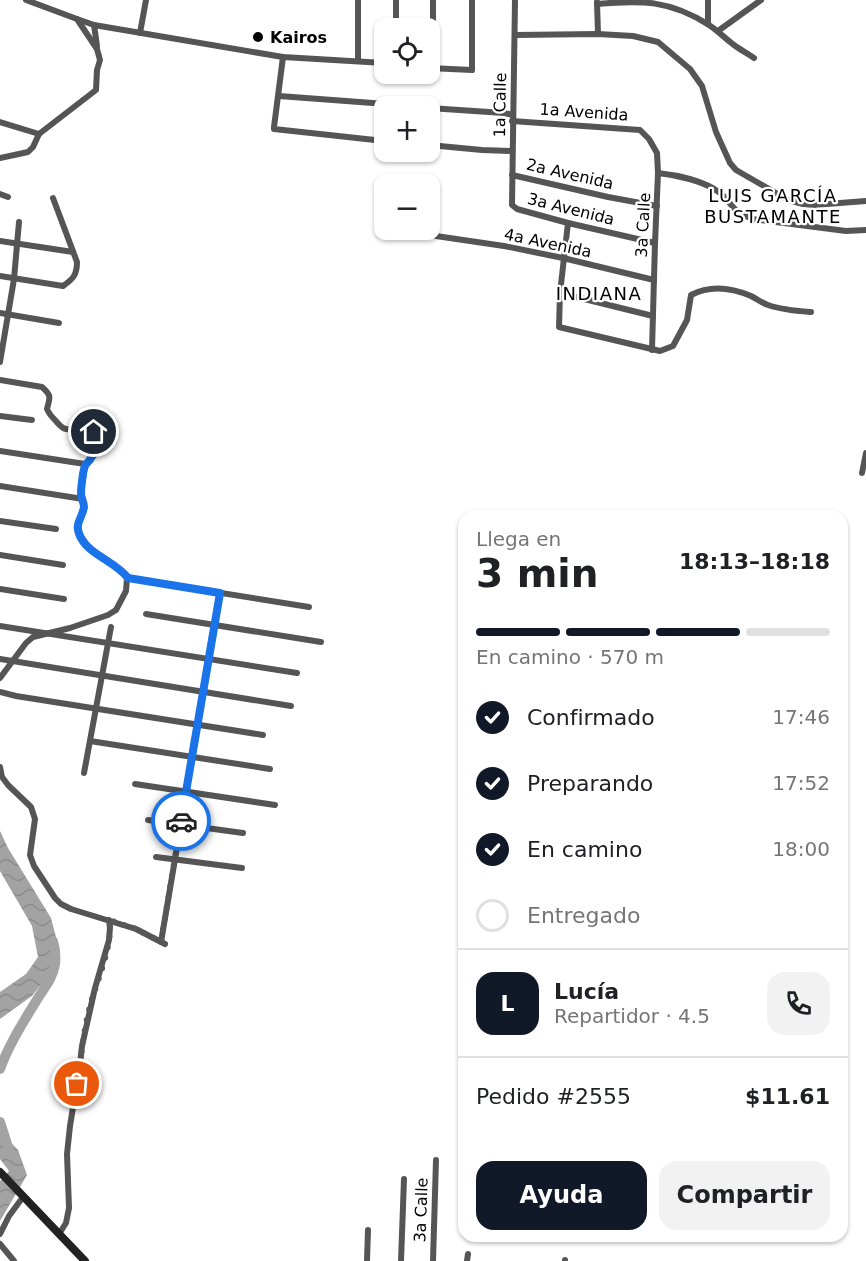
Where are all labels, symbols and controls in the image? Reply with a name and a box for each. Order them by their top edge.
map controls [374,18,440,240]
button: locate [374,18,440,84]
place label: Kairos [270,28,327,47]
marker: Kairos [251,30,265,44]
street label: 1a Calle [490,72,510,138]
button: + [374,96,440,162]
street label: 1a Avenida [539,99,629,125]
street label: 2a Avenida [525,155,615,193]
button: − [374,174,440,240]
district label: LUIS GARCÍA BUSTAMANTE [704,185,842,227]
street label: 3a Avenida [526,189,616,229]
street label: 3a Calle [632,192,654,258]
street label: 4a Avenida [503,224,593,262]
district label: INDIANA [556,283,642,304]
pin [68,406,119,457]
icon: home [77,415,110,448]
text: Llega en [476,527,561,551]
text: 18:13–18:18 [679,549,830,574]
text: 3 min [476,551,598,596]
text: En camino · 570 m [476,645,664,669]
icon: check [476,701,509,734]
text: Confirmado [527,705,655,730]
text: 17:46 [772,705,830,729]
icon: check [476,767,509,800]
text: Preparando [527,771,653,796]
text: 17:52 [772,771,830,795]
courier [151,791,211,851]
icon: car [165,805,198,838]
icon: check [476,833,509,866]
text: En camino [527,837,642,862]
text: 18:00 [772,837,830,861]
text: Entregado [527,903,640,928]
button: phone [767,972,830,1035]
text: Lucía [554,979,619,1004]
text: L [500,991,515,1016]
text: Repartidor · 4.5 [554,1004,710,1028]
pin [51,1058,102,1109]
icon: bag [60,1067,93,1100]
text: Pedido #2555 [476,1084,631,1109]
text: $11.61 [745,1084,830,1109]
button: Ayuda [476,1161,647,1230]
button: Compartir [659,1161,830,1230]
street label: 3a Calle [410,1177,432,1243]

